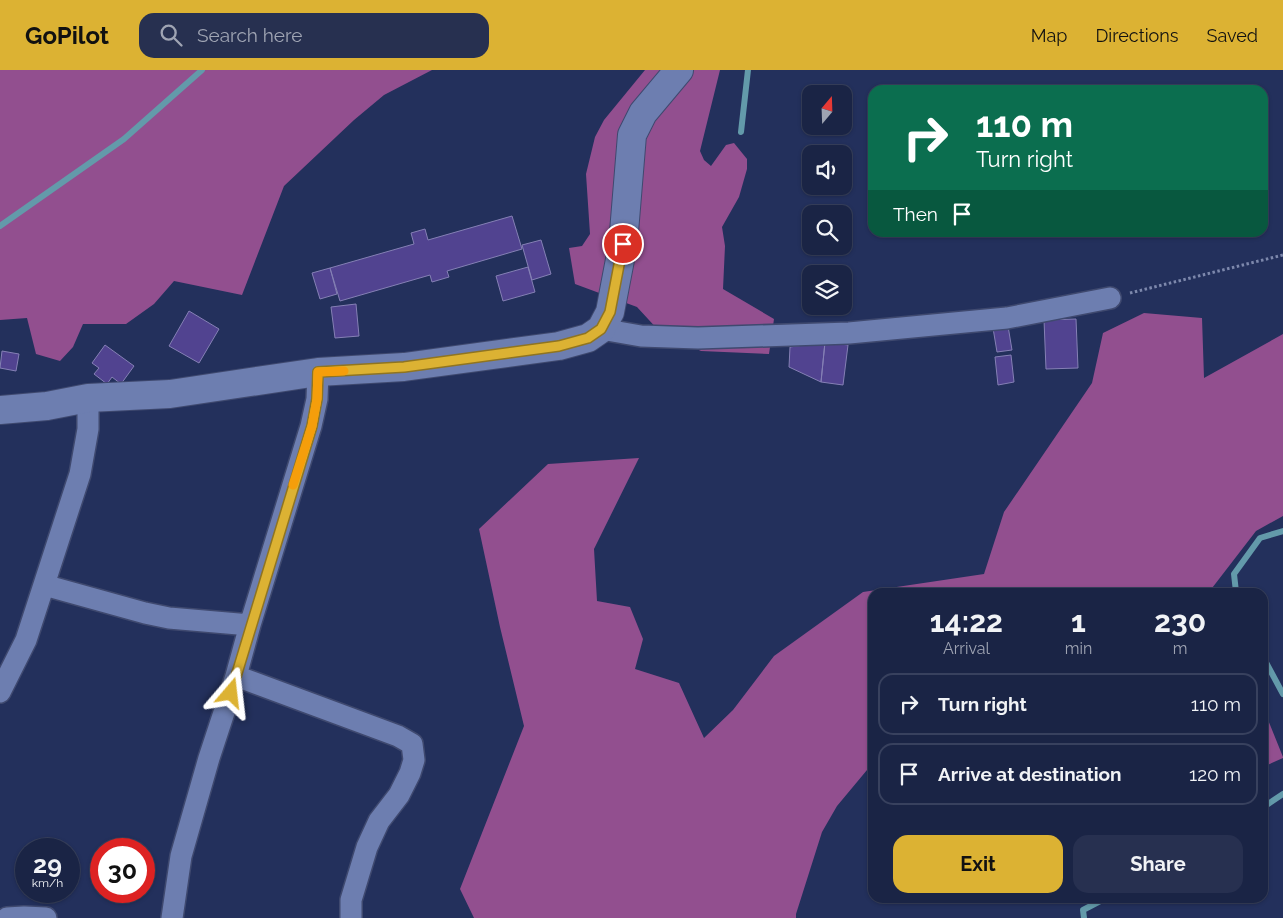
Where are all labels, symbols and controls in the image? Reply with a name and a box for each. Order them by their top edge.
search box [139,13,489,58]
text: GoPilot [25,21,109,50]
icon: search [157,21,185,49]
text: Search here [197,24,303,46]
text: Map [1031,25,1067,46]
text: Directions [1095,25,1179,46]
text: Saved [1207,25,1258,46]
north arrow [802,85,852,135]
map controls [802,85,852,315]
text: 110 m [976,104,1073,145]
icon: right [893,105,958,170]
button: sound [802,145,852,195]
text: Turn right [976,146,1073,172]
icon: arrive [948,200,976,228]
text: Then [893,203,938,225]
button: search [802,205,852,255]
pin [602,223,644,265]
icon: arrive [609,230,637,258]
button: layers [802,265,852,315]
text: 14:22 [930,604,1003,639]
text: 1 [1071,604,1086,639]
text: 230 [1154,604,1206,639]
text: Arrival [943,639,990,658]
text: min [1065,639,1092,658]
text: m [1173,639,1187,658]
position arrow [204,666,256,718]
icon: right [895,690,923,718]
text: Turn right [938,693,1027,715]
text: 110 m [1191,693,1241,715]
icon: arrive [895,760,923,788]
text: Arrive at destination [938,763,1122,785]
text: 120 m [1189,763,1241,785]
button: Exit [893,835,1063,893]
button: Share [1073,835,1243,893]
speed limit sign: 30 [90,838,155,903]
text: 29 [33,849,62,879]
text: km/h [32,876,63,890]

